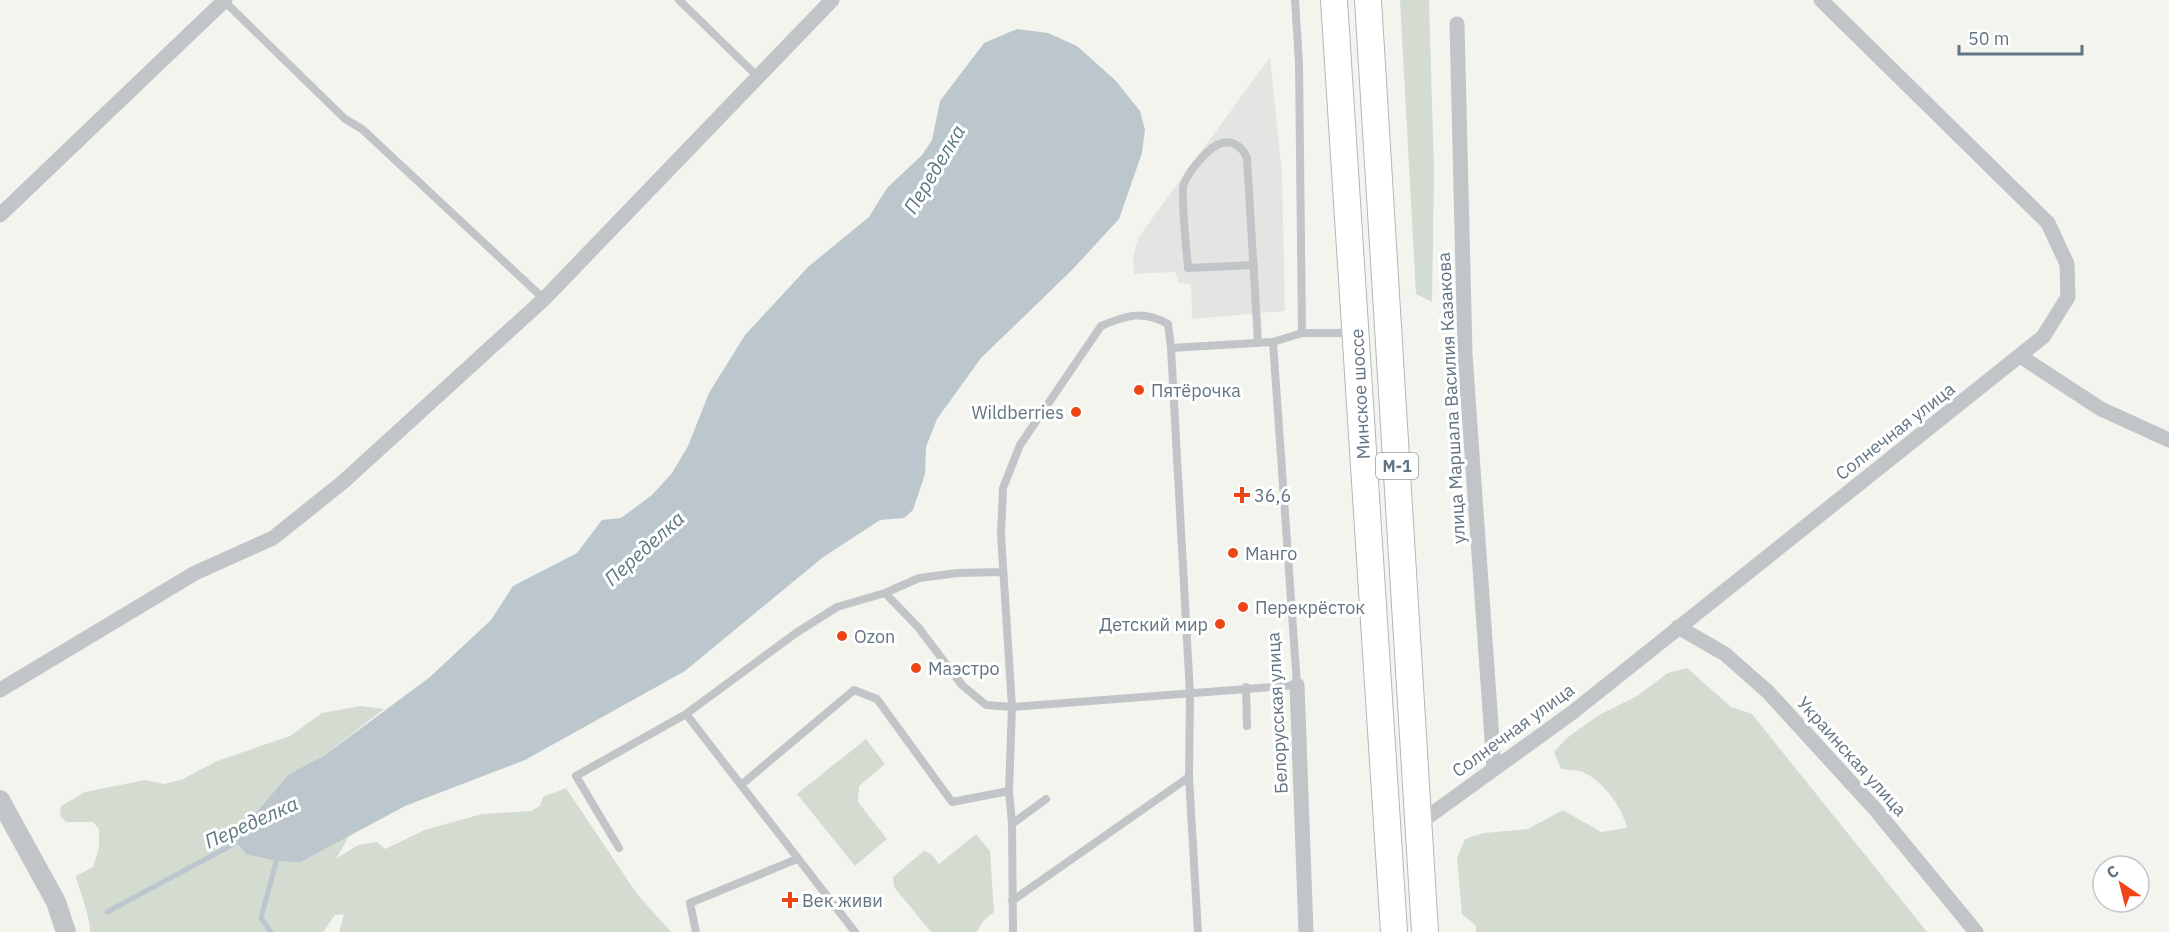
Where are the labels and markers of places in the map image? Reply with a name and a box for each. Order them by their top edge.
place label: Пятёрочка [1151,379,1241,402]
marker: Пятёрочка [1132,383,1146,397]
place label: Wildberries [971,401,1064,424]
marker: Wildberries [1069,405,1083,419]
place label: 36,6 [1254,484,1291,507]
marker: 36,6 [1235,488,1249,502]
place label: Манго [1245,542,1297,565]
marker: Манго [1226,546,1240,560]
place label: Перекрёсток [1255,596,1365,619]
marker: Перекрёсток [1236,600,1250,614]
place label: Детский мир [1099,613,1208,636]
marker: Детский мир [1213,617,1227,631]
place label: Ozon [854,625,895,648]
marker: Ozon [835,629,849,643]
place label: Маэстро [928,657,1000,680]
marker: Маэстро [909,661,923,675]
place label: Век живи [802,889,883,912]
marker: Век живи [783,893,797,907]

